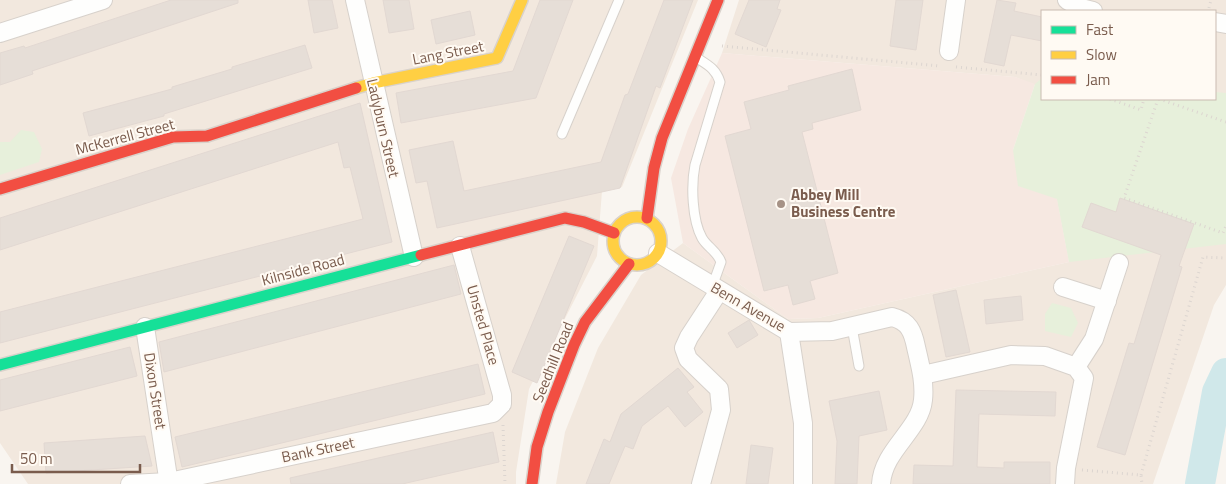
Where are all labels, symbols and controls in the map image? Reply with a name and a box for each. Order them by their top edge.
legend [1041,10,1216,100]
text: Fast [1086,18,1114,41]
street label: Lang Street [410,34,486,71]
text: Slow [1086,43,1117,66]
text: Jam [1086,68,1110,91]
street label: Ladyburn Street [361,76,406,180]
street label: McKerrell Street [73,112,178,161]
place label: Abbey Mill Business Centre [791,183,896,223]
marker: Abbey Mill Business Centre [775,198,787,210]
street label: Kilnside Road [259,247,347,292]
street label: Benn Avenue [706,276,790,337]
street label: Unsted Place [461,282,506,368]
street label: Seedhill Road [526,318,579,406]
street label: Dixon Street [138,351,173,432]
street label: Bank Street [279,430,357,468]
scale bar [12,442,140,474]
text: 50 m [20,447,53,470]

